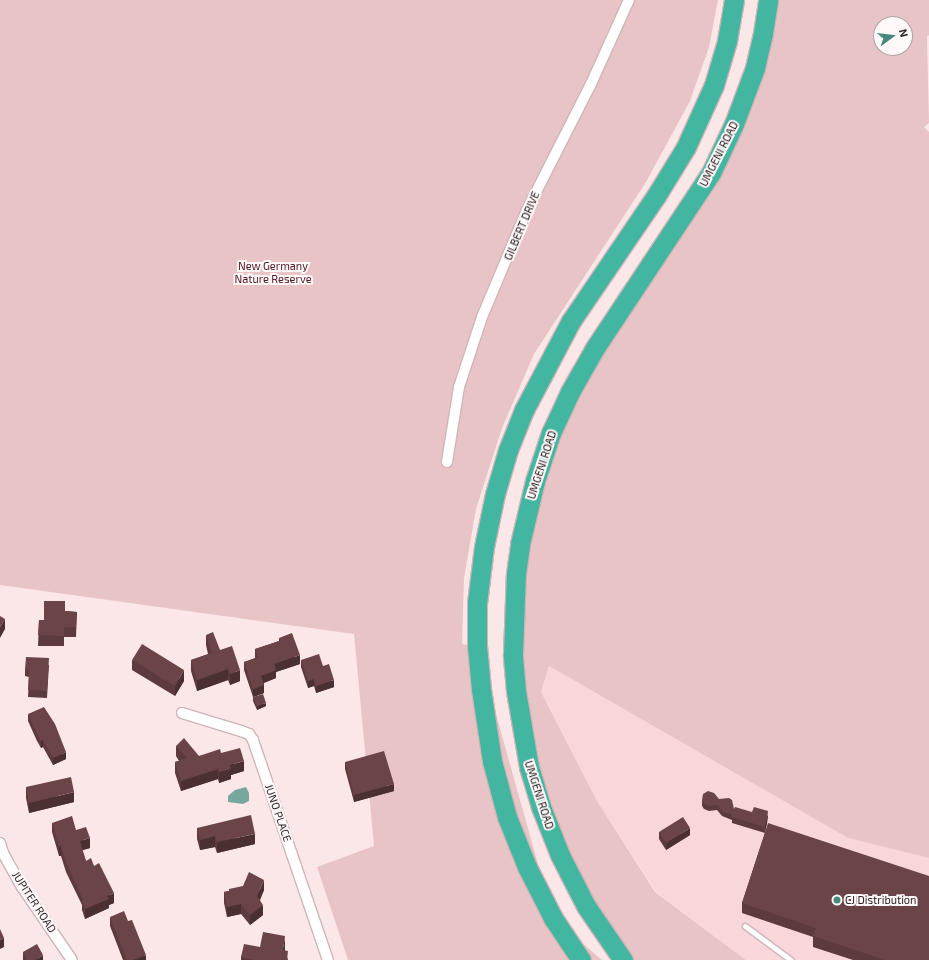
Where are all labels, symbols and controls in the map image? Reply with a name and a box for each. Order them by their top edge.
north arrow [873,16,913,56]
text: N [897,27,911,39]
street label: UMGENI ROAD [697,119,741,189]
street label: GILBERT DRIVE [502,189,542,263]
park label: New Germany Nature Reserve [234,260,312,286]
street label: UMGENI ROAD [525,429,559,501]
street label: UMGENI ROAD [522,759,556,831]
street label: JUNO PLACE [262,782,294,844]
street label: JUPITER ROAD [9,869,59,935]
place label: CJ Distribution [845,893,917,907]
marker: CJ Distribution [832,895,842,905]

